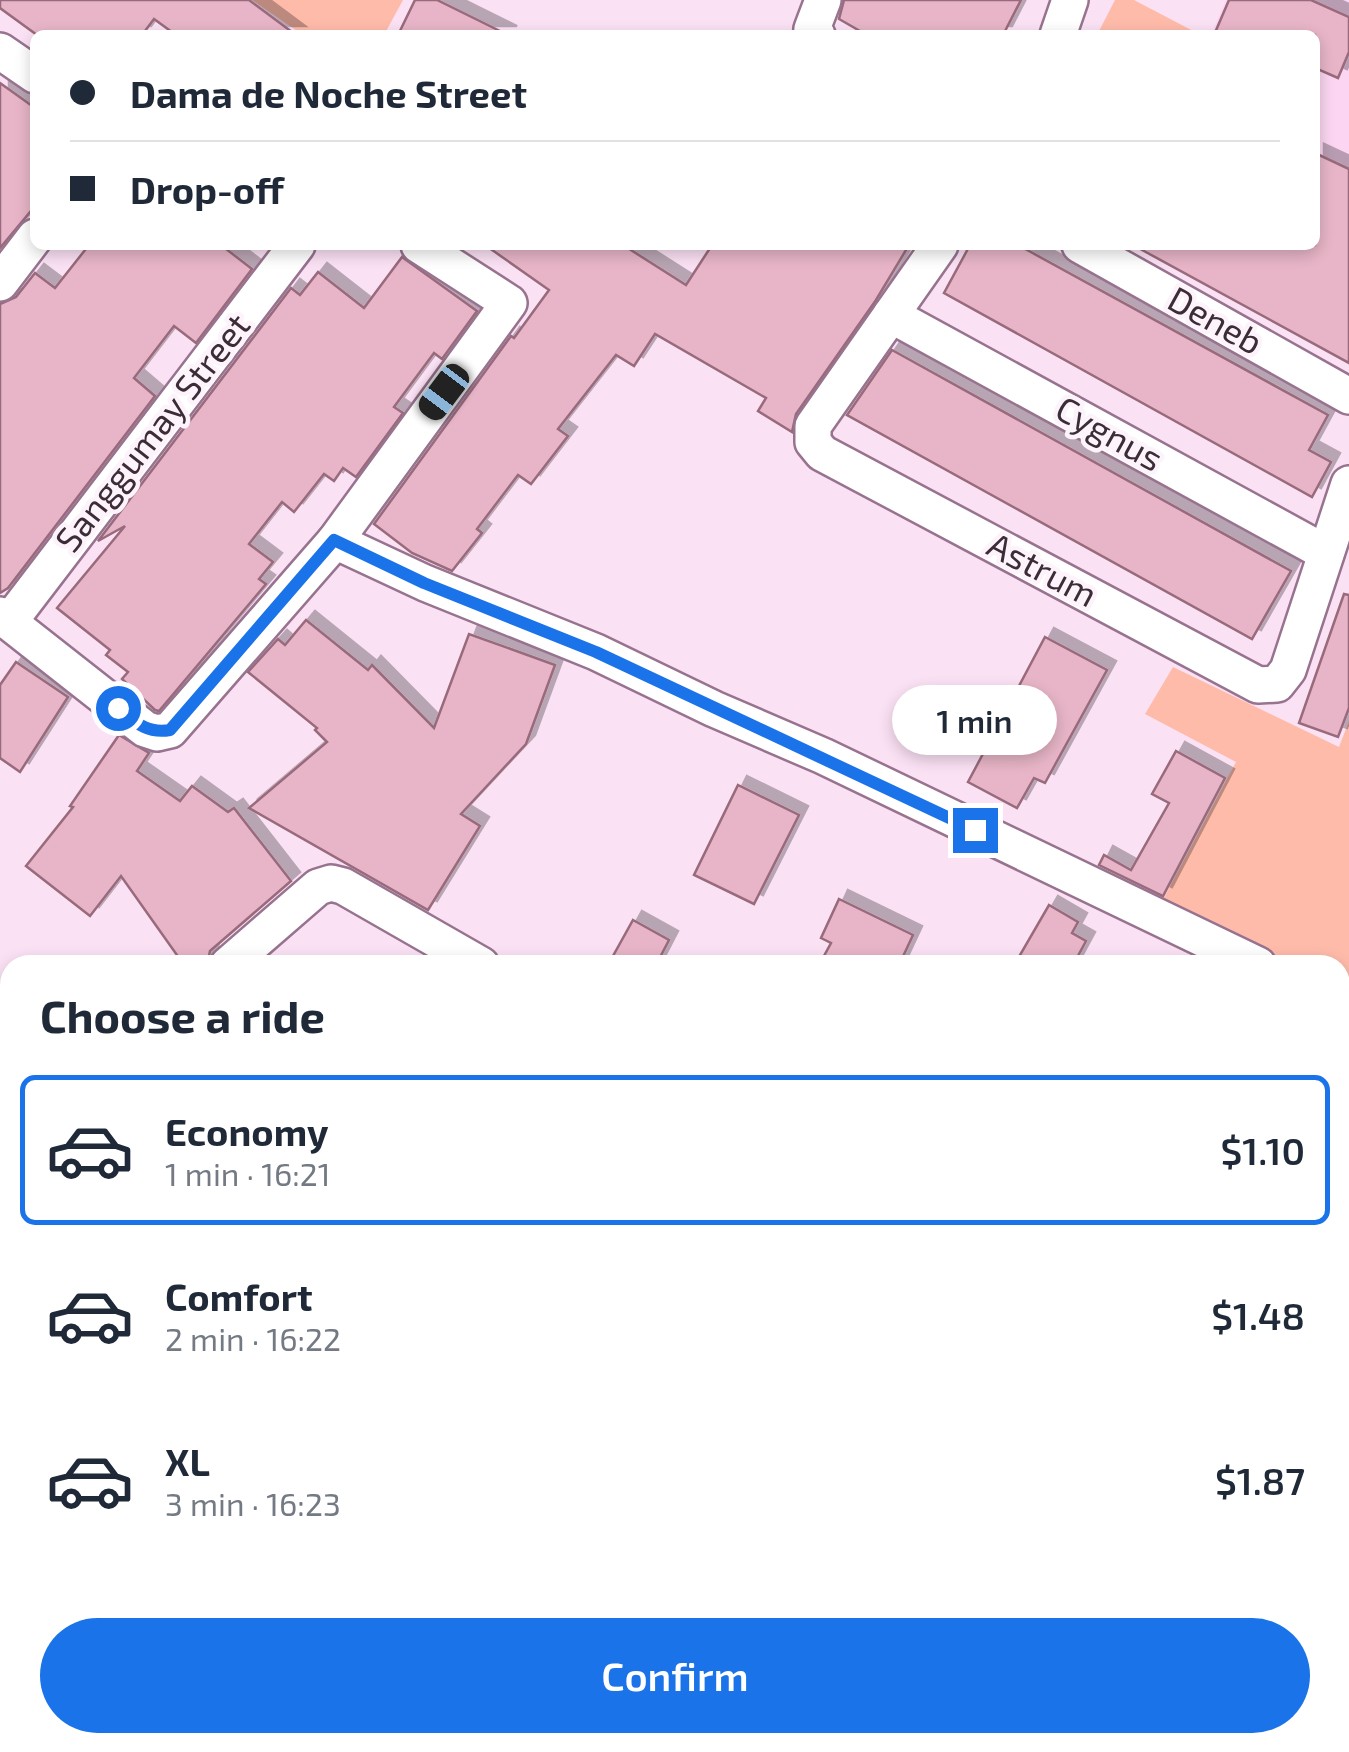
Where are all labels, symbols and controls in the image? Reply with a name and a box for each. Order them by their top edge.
text: Dama de Noche Street [130,70,527,116]
text: Drop-off [130,166,284,212]
street label: Deneb [1162,276,1270,362]
street label: Sanggumay Street [45,304,258,559]
car [414,359,474,425]
street label: Cygnus [1049,386,1171,479]
street label: Astrum [981,522,1105,614]
callout: 1 min [892,685,1058,755]
route start [96,686,141,731]
text: 1 min [937,701,1012,739]
route end [953,808,998,853]
text: Choose a ride [40,988,325,1042]
icon: car [45,1105,135,1195]
text: Economy [165,1108,329,1154]
text: $1.10 [1221,1127,1305,1173]
text: 1 min · 16:21 [165,1154,331,1192]
icon: car [45,1270,135,1360]
text: Comfort [165,1273,313,1319]
text: $1.48 [1211,1292,1305,1338]
text: 2 min · 16:22 [165,1319,341,1357]
icon: car [45,1435,135,1525]
text: XL [165,1438,210,1484]
text: $1.87 [1215,1457,1305,1503]
text: 3 min · 16:23 [165,1484,341,1522]
button: Confirm [40,1618,1310,1733]

